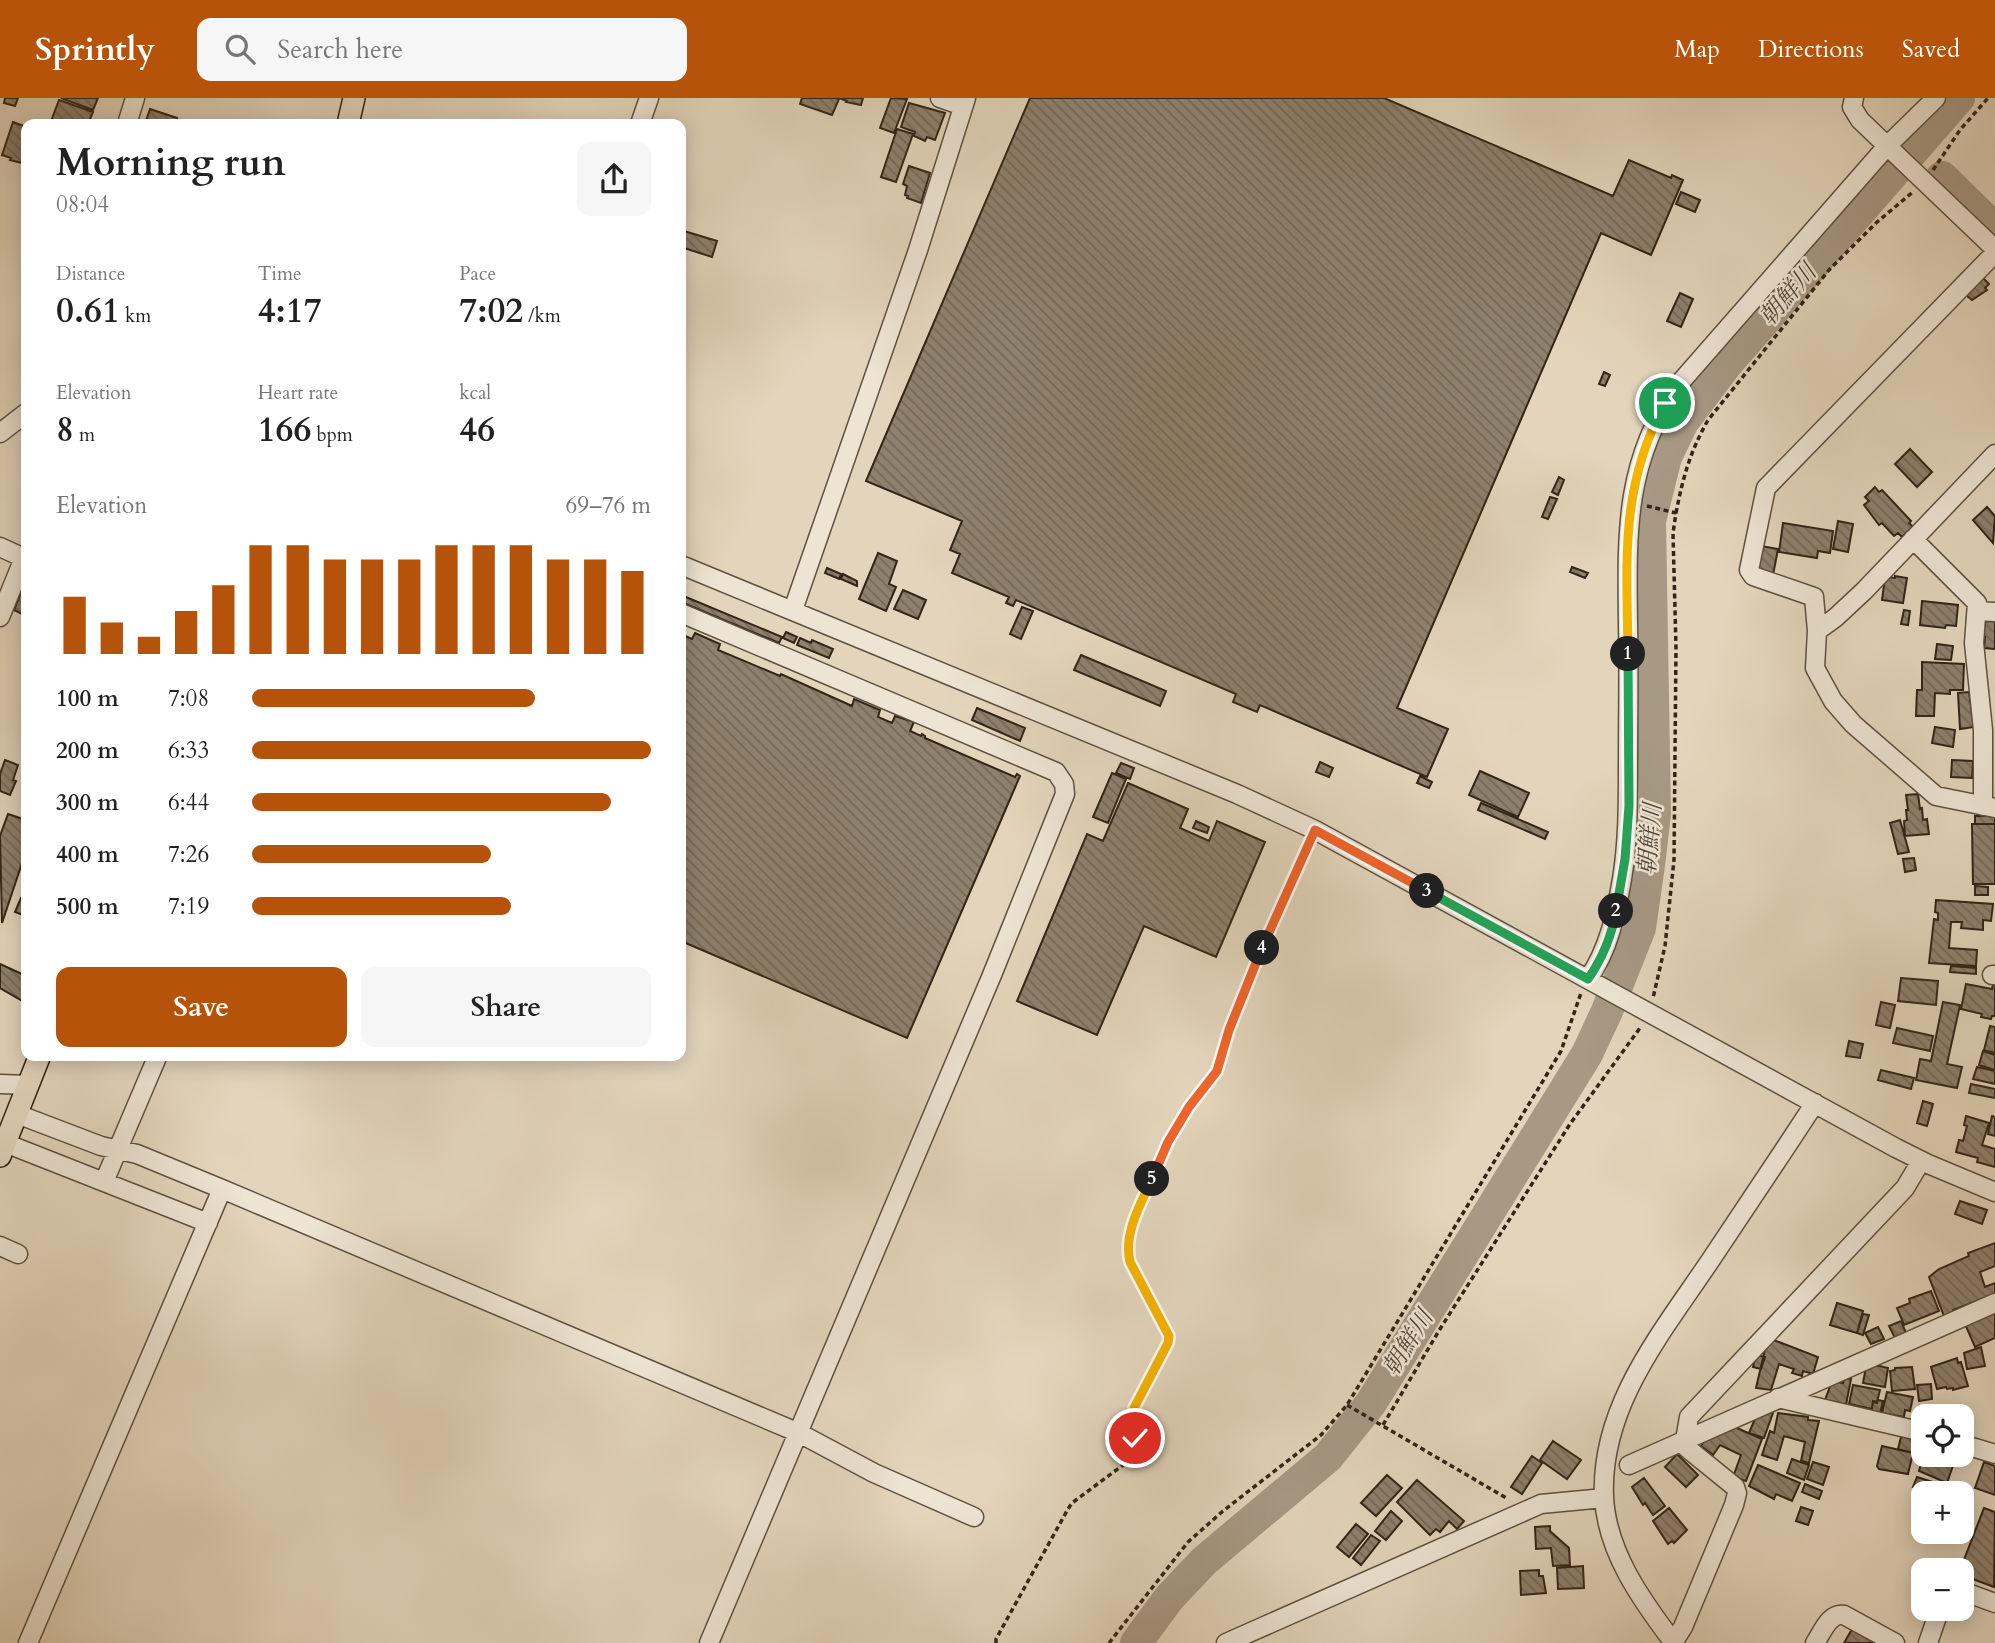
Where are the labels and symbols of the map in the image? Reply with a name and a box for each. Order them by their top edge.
water label: 朝鮮川 [1752,255,1826,333]
pin [1635,373,1695,433]
pin: 1 [1610,636,1646,672]
water label: 朝鮮川 [1630,799,1670,876]
pin: 3 [1410,874,1444,908]
pin: 2 [1598,894,1634,928]
pin: 4 [1244,930,1280,966]
pin: 5 [1134,1162,1170,1196]
water label: 朝鮮川 [1375,1301,1443,1382]
pin [1105,1408,1165,1468]

